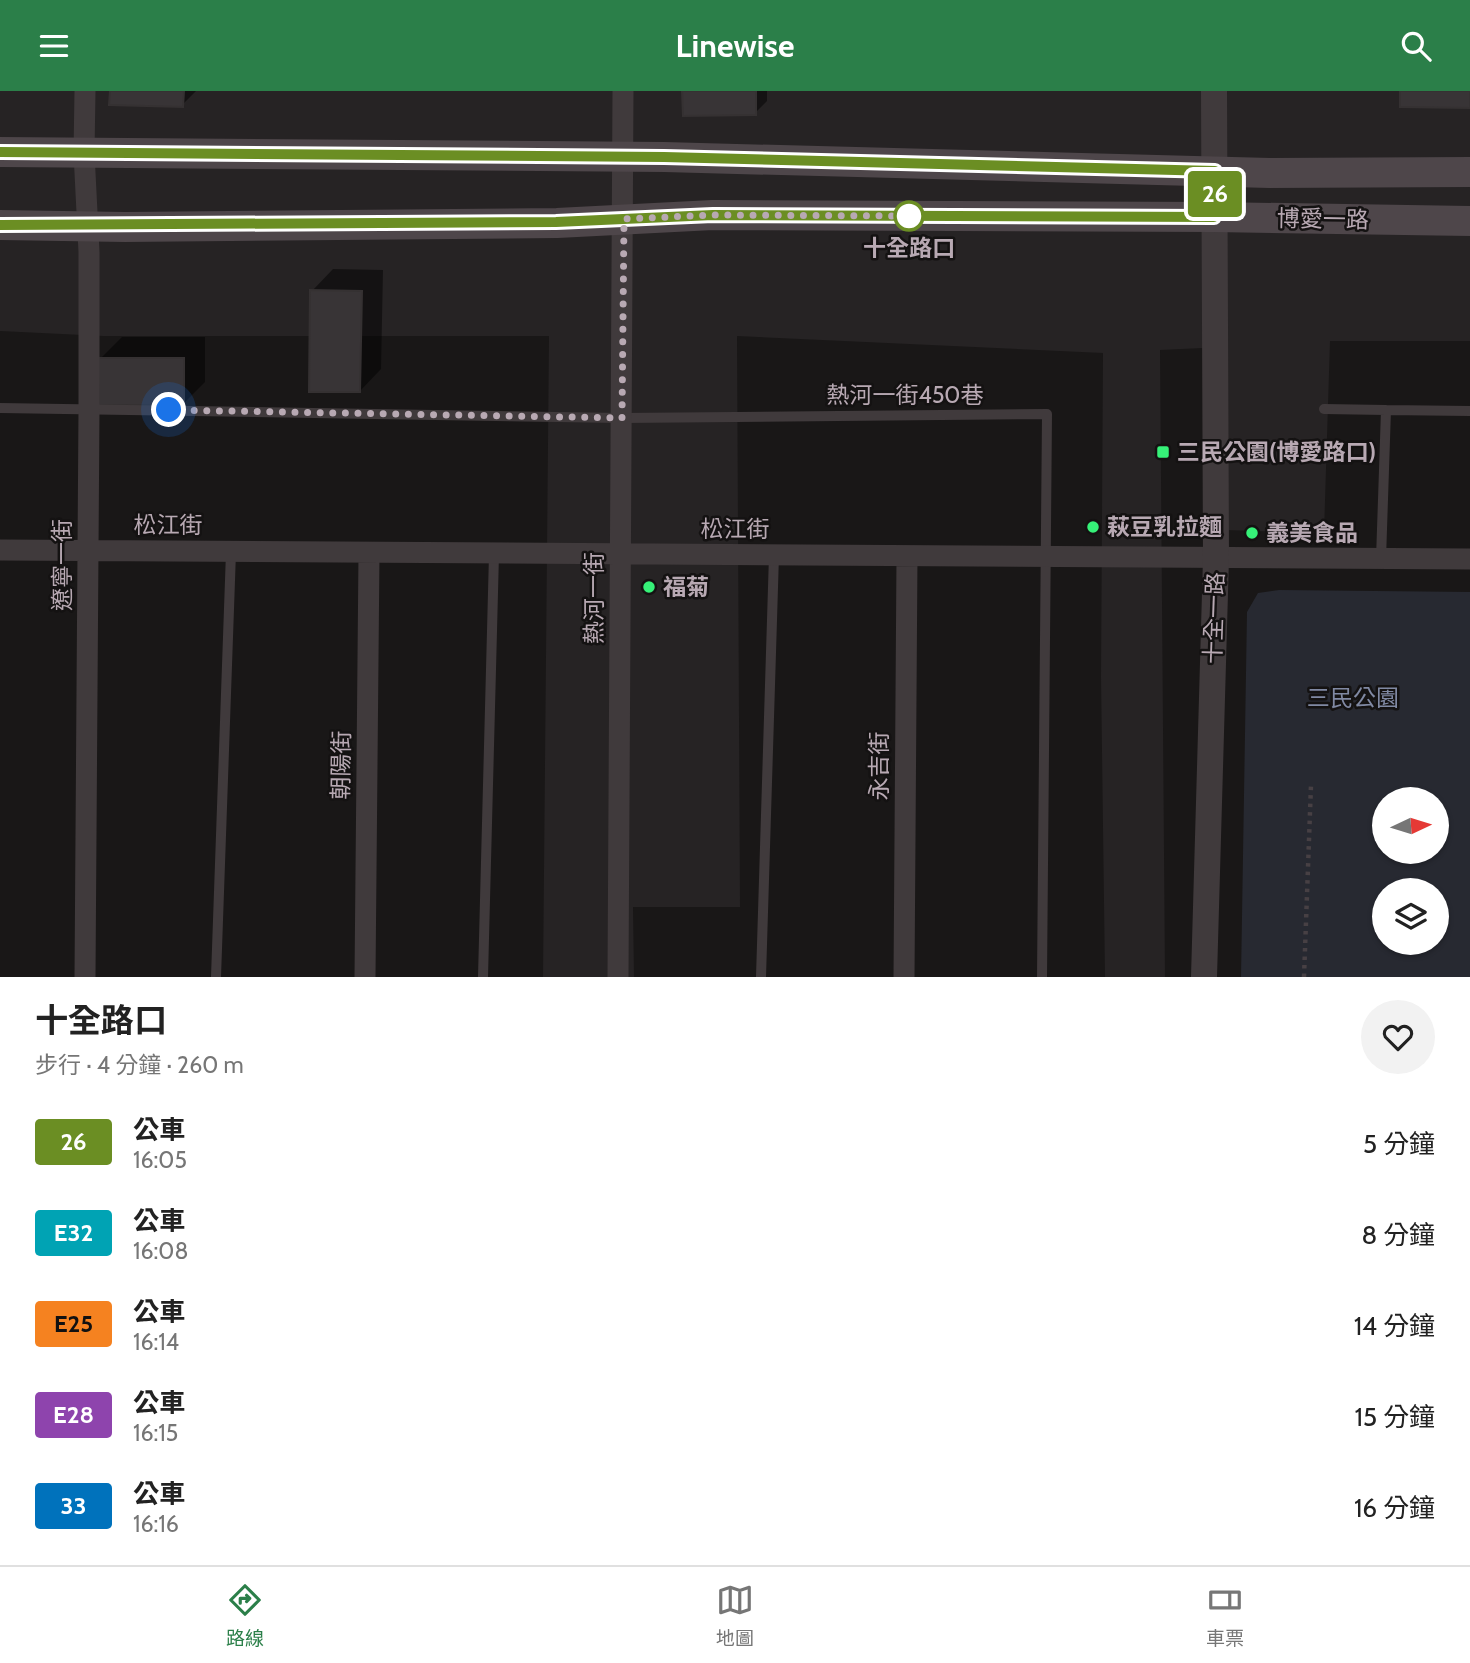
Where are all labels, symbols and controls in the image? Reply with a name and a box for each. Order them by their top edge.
text: Linewise [676,26,794,65]
icon: menu [35,27,73,65]
icon: search [1397,27,1435,65]
line badge: 26 [1184,171,1246,217]
text: 26 [1202,179,1228,208]
marker: 十全路口 [894,201,924,231]
street label: 博愛一路 [1277,204,1369,234]
place label: 十全路口 [863,234,955,262]
street label: 熱河一街450巷 [827,381,983,409]
your location [151,392,186,427]
place label: 三民公園(博愛路口) [1177,438,1376,466]
marker: 三民公園(博愛路口) [1155,444,1171,460]
street label: 松江街 [134,511,203,539]
place label: 萩豆乳拉麵 [1107,513,1222,541]
street label: 松江街 [701,515,770,543]
street label: 遼寧一街 [48,519,76,611]
marker: 萩豆乳拉麵 [1085,519,1101,535]
place label: 義美食品 [1266,519,1358,547]
marker: 義美食品 [1244,525,1260,541]
street label: 熱河一街 [580,552,608,644]
street label: 十全一路 [1198,572,1230,664]
place label: 福菊 [663,573,709,601]
marker: 福菊 [641,579,657,595]
park label: 三民公園 [1307,684,1399,712]
street label: 朝陽街 [326,730,356,800]
street label: 永吉街 [865,732,893,801]
north arrow [1372,787,1449,865]
map controls [1372,787,1449,955]
button: layers [1372,878,1449,955]
text: 十全路口 [35,1000,167,1040]
button: heart [1361,1000,1435,1074]
text: 步行 · 4 分鐘 · 260 m [35,1051,244,1079]
text: 公車 [133,1114,185,1146]
text: 26 [60,1127,87,1156]
text: 5 分鐘 [1363,1128,1435,1160]
text: 16:05 [133,1146,187,1174]
text: 公車 [133,1205,185,1237]
text: E32 [54,1218,93,1247]
text: 8 分鐘 [1361,1219,1435,1251]
text: 16:08 [133,1237,188,1265]
text: 公車 [133,1296,185,1328]
text: E25 [54,1309,93,1338]
text: 14 分鐘 [1354,1310,1435,1342]
text: 16:14 [133,1328,179,1356]
text: 公車 [133,1387,185,1419]
text: E28 [53,1400,94,1429]
text: 15 分鐘 [1355,1401,1435,1433]
text: 16:15 [133,1419,178,1447]
text: 公車 [133,1478,185,1510]
text: 33 [61,1491,86,1520]
text: 16 分鐘 [1354,1492,1435,1524]
text: 16:16 [133,1510,179,1538]
tab: 路線 [226,1581,264,1650]
tab: 地圖 [716,1581,754,1650]
tab: 車票 [1206,1581,1244,1650]

